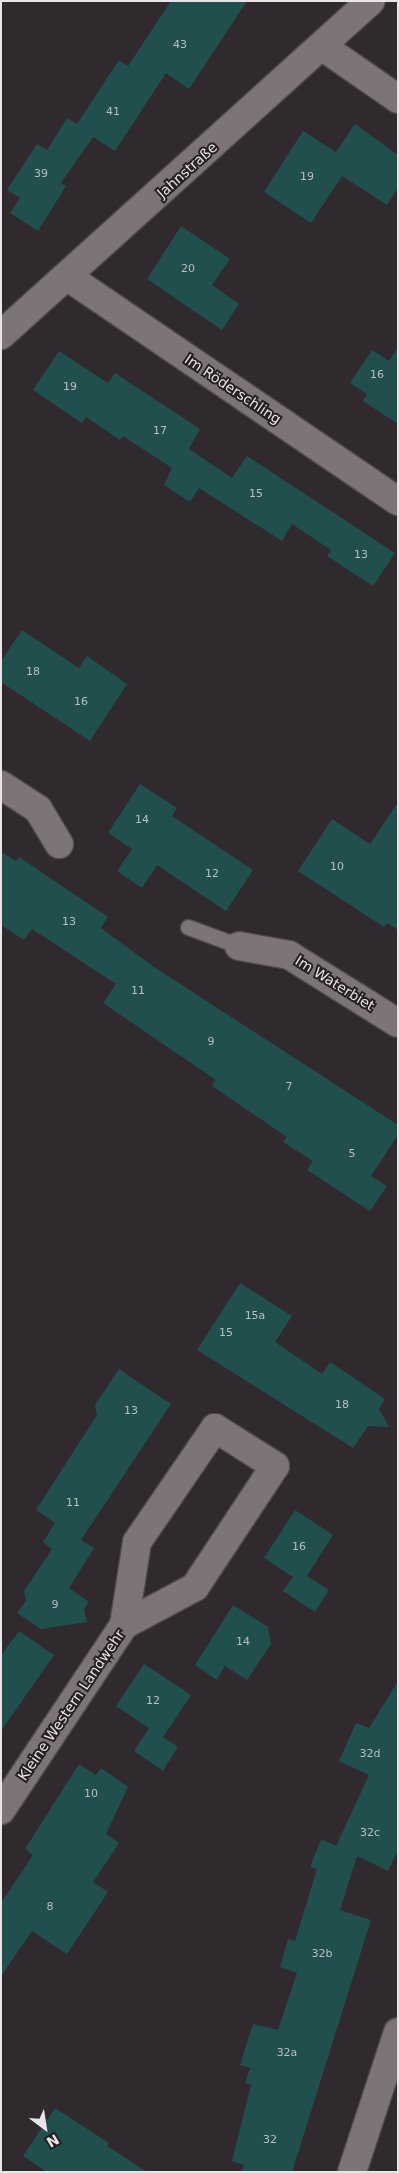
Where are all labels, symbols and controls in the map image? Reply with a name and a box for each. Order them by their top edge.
house number: 43 [173,38,187,52]
house number: 41 [106,105,120,119]
street label: Jahnstraße [154,139,220,201]
house number: 39 [34,167,48,181]
house number: 19 [300,170,314,184]
house number: 20 [181,262,195,276]
street label: Im Röderschling [182,351,284,427]
house number: 16 [370,368,384,382]
house number: 19 [63,380,77,394]
house number: 17 [153,424,167,438]
house number: 15 [249,487,263,501]
house number: 13 [354,548,368,562]
house number: 18 [26,665,40,679]
house number: 16 [74,695,88,709]
house number: 14 [135,813,149,827]
house number: 10 [330,860,344,874]
house number: 12 [205,867,219,881]
house number: 13 [62,915,76,929]
street label: Im Waterbiet [292,952,378,1014]
house number: 11 [131,984,145,998]
house number: 9 [208,1035,214,1049]
house number: 7 [286,1080,292,1094]
house number: 5 [349,1147,355,1161]
house number: 15a [245,1309,265,1323]
house number: 15 [219,1326,233,1340]
house number: 18 [335,1398,349,1412]
house number: 13 [124,1404,138,1418]
house number: 11 [66,1496,80,1510]
house number: 16 [292,1540,306,1554]
house number: 9 [52,1598,58,1612]
street label: Kleine Western Landwehr [14,1626,128,1784]
house number: 14 [236,1635,250,1649]
house number: 12 [146,1694,160,1708]
house number: 32d [360,1747,380,1761]
house number: 10 [84,1787,98,1801]
house number: 32c [360,1826,380,1840]
house number: 8 [47,1900,53,1914]
house number: 32b [312,1947,332,1961]
house number: 32a [277,2046,297,2060]
north arrow [20,2103,70,2153]
text: N [44,2131,62,2151]
house number: 32 [263,2133,277,2147]

